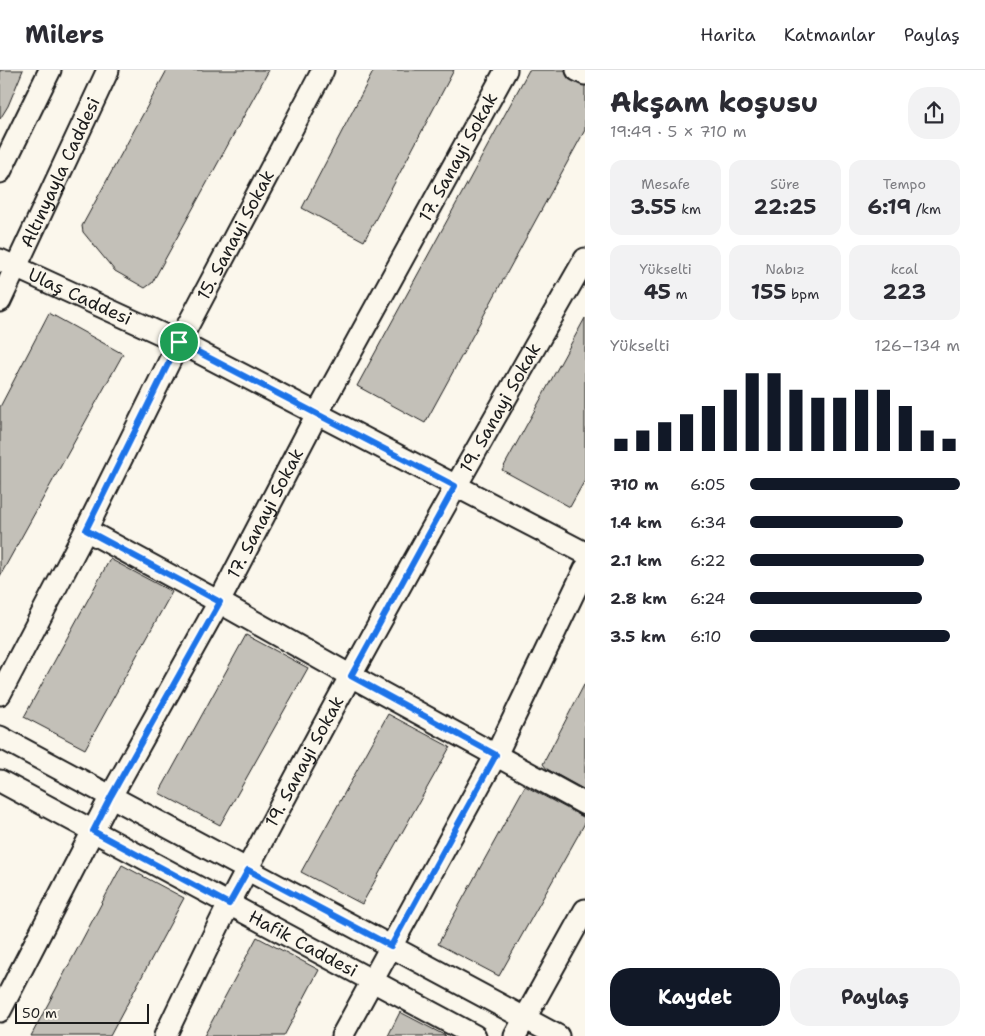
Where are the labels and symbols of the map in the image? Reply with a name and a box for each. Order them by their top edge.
street label: 17. Sanayi Sokak [413,88,503,226]
street label: Altınyayla Caddesi [15,93,106,252]
street label: 15. Sanayi Sokak [191,166,280,304]
street label: Ulaş Caddesi [24,262,136,331]
pin [158,321,200,363]
street label: 19. Sanayi Sokak [454,339,546,477]
street label: 17. Sanayi Sokak [221,444,309,583]
street label: 19. Sanayi Sokak [259,692,349,831]
street label: Hafik Caddesi [244,905,362,983]
scale bar [15,1001,149,1024]

